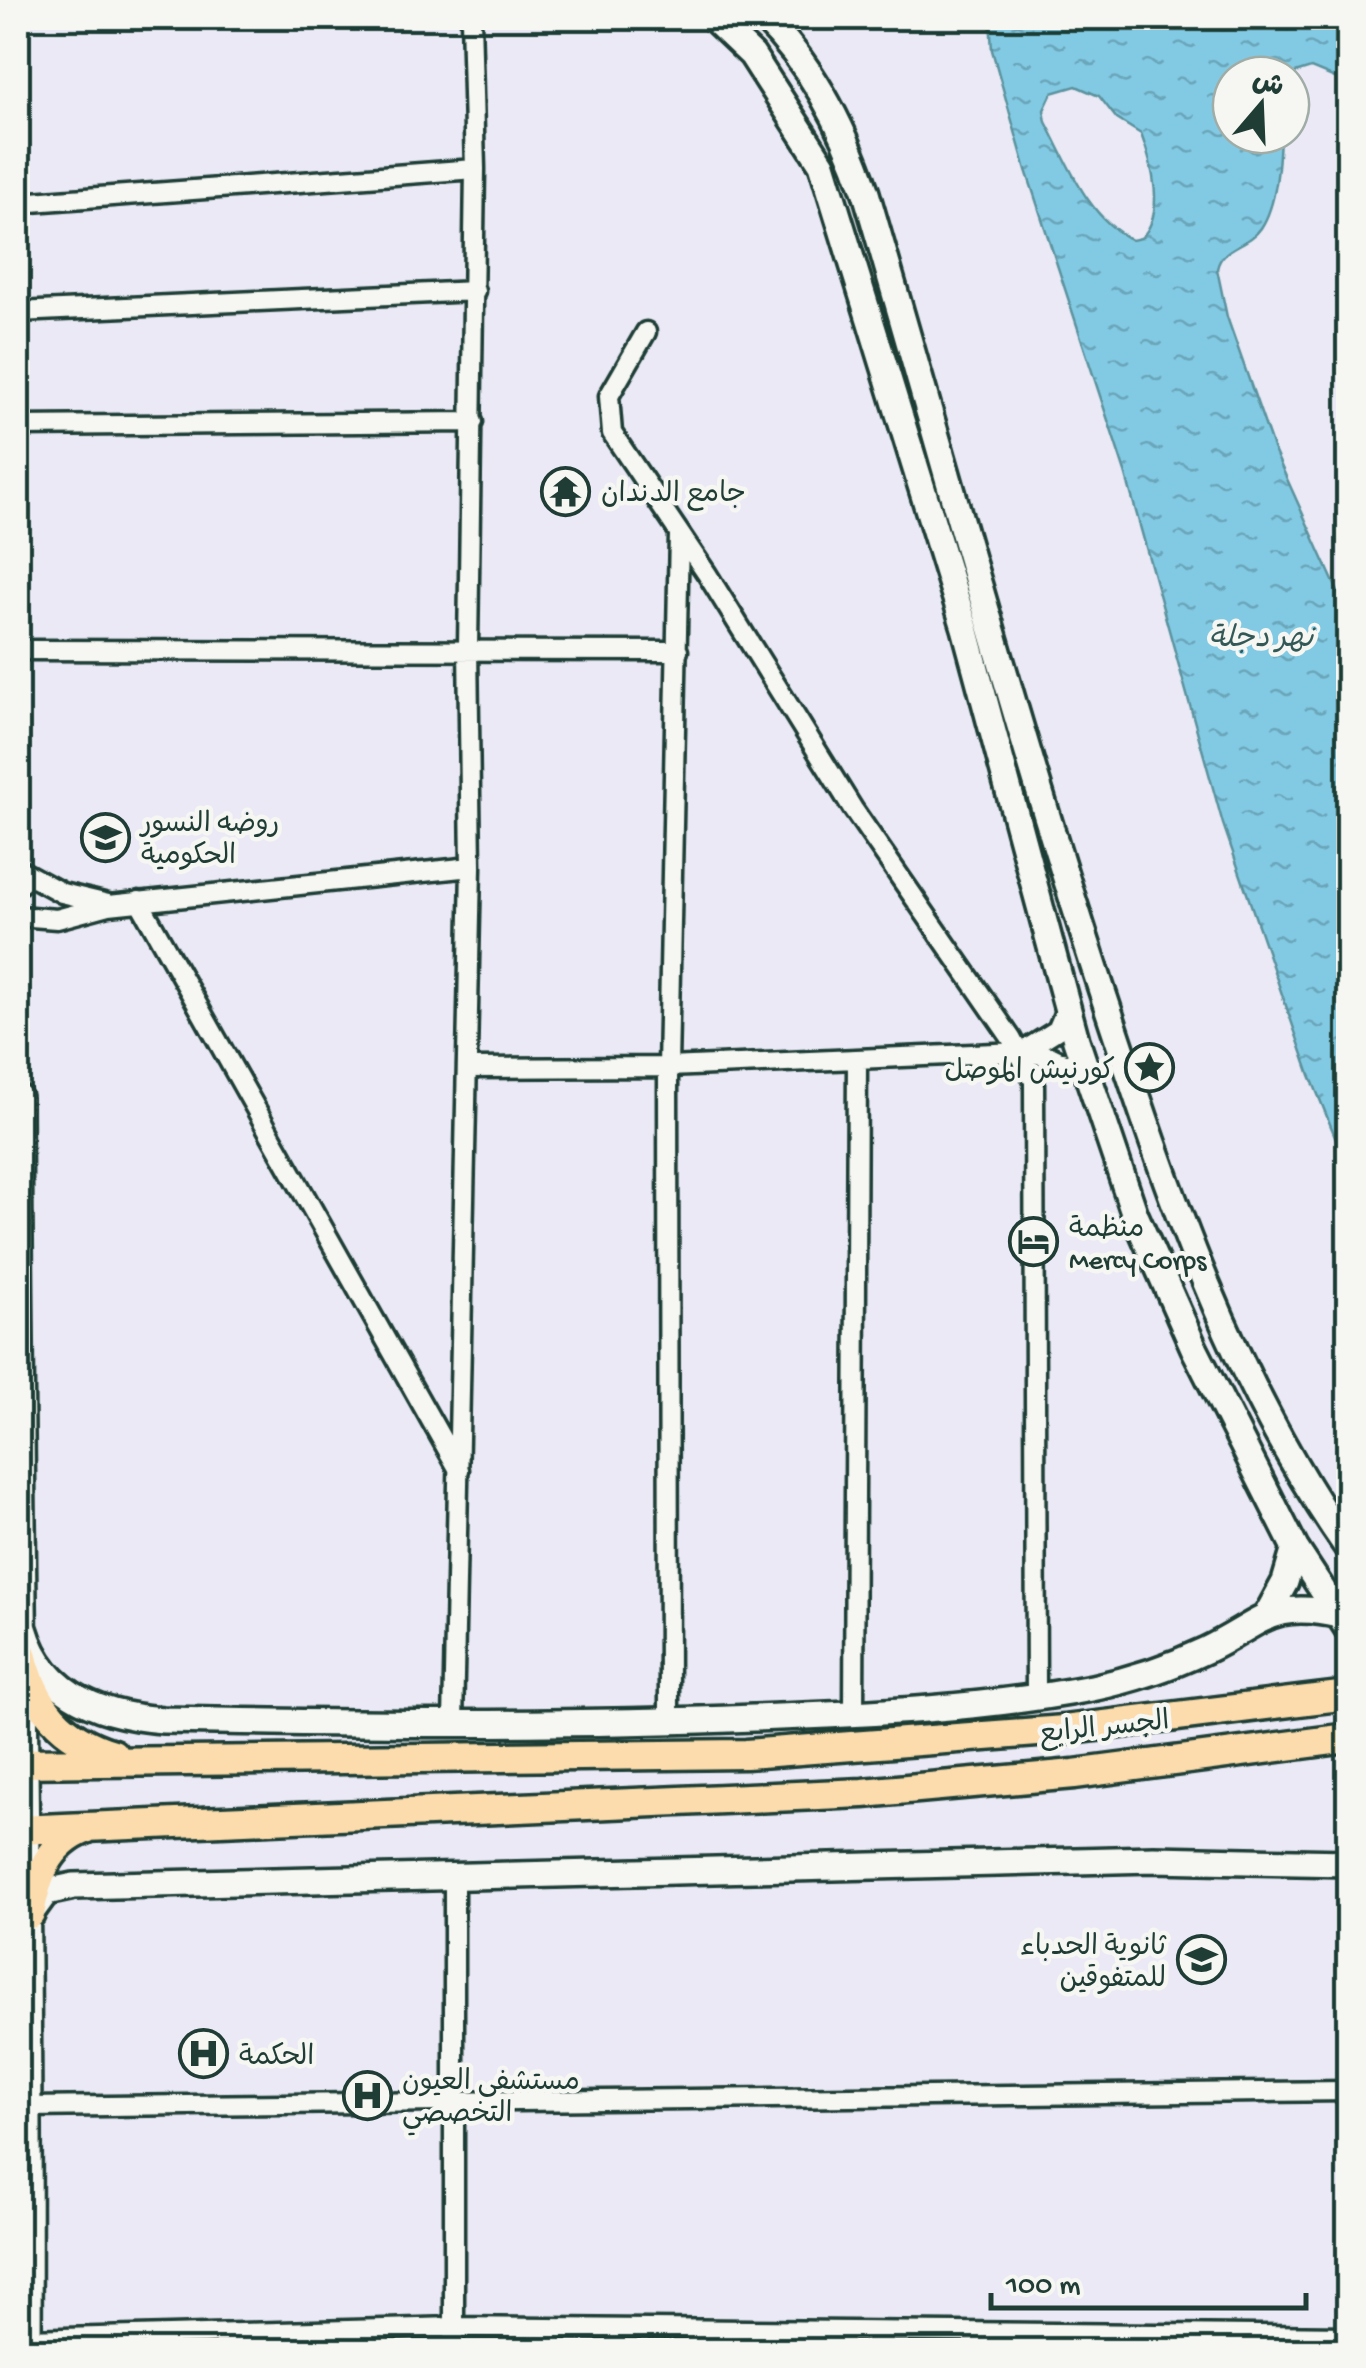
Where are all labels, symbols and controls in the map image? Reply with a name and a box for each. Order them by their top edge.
north arrow [1211,55,1311,155]
text: ش [1248,65,1288,106]
temple icon: جامع الدندان [540,465,592,517]
place label: جامع الدندان [601,479,746,512]
water label: نهر دجلة [1209,623,1317,658]
place label: روضه النسور الحكومية [139,809,279,874]
school or university icon: روضه النسور الحكومية [80,811,132,863]
place icon: كورنيش الموصل [1124,1042,1176,1094]
place label: كورنيش الموصل [944,1056,1115,1089]
place label: منظمة Mercy Corps [1069,1214,1207,1279]
hotel icon: منظمة Mercy Corps [1008,1216,1060,1268]
street label: الجسر الرابع [1038,1706,1171,1753]
place label: ثانوية الحدباء للمتفوقين [1020,1932,1167,1997]
school or university icon: ثانوية الحدباء للمتفوقين [1175,1934,1227,1986]
hospital icon: الحكمة [178,2028,230,2080]
place label: الحكمة [239,2042,314,2075]
place label: مستشفى العيون التخصصي [402,2067,580,2136]
hospital icon: مستشفى العيون التخصصي [341,2069,393,2121]
scale bar [991,2248,1306,2310]
text: 100 m [1005,2270,1081,2305]

